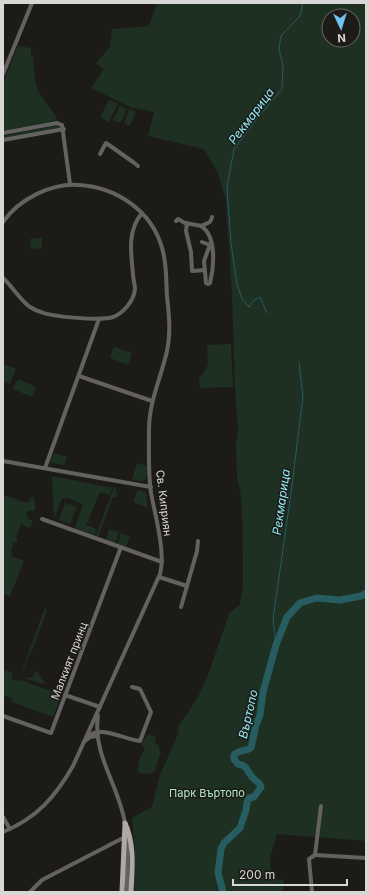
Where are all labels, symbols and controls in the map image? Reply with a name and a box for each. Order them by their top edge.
north arrow [321,8,361,48]
text: N [337,31,346,45]
water label: Рекмарица [225,85,277,147]
water label: Рекмарица [269,468,293,536]
street label: Св. Киприян [153,469,175,537]
street label: Малкият принц [48,620,90,702]
water label: Въртопо [235,688,261,740]
park label: Парк Въртопо [169,786,245,800]
scale bar [233,861,347,887]
text: 200 m [239,867,275,882]

